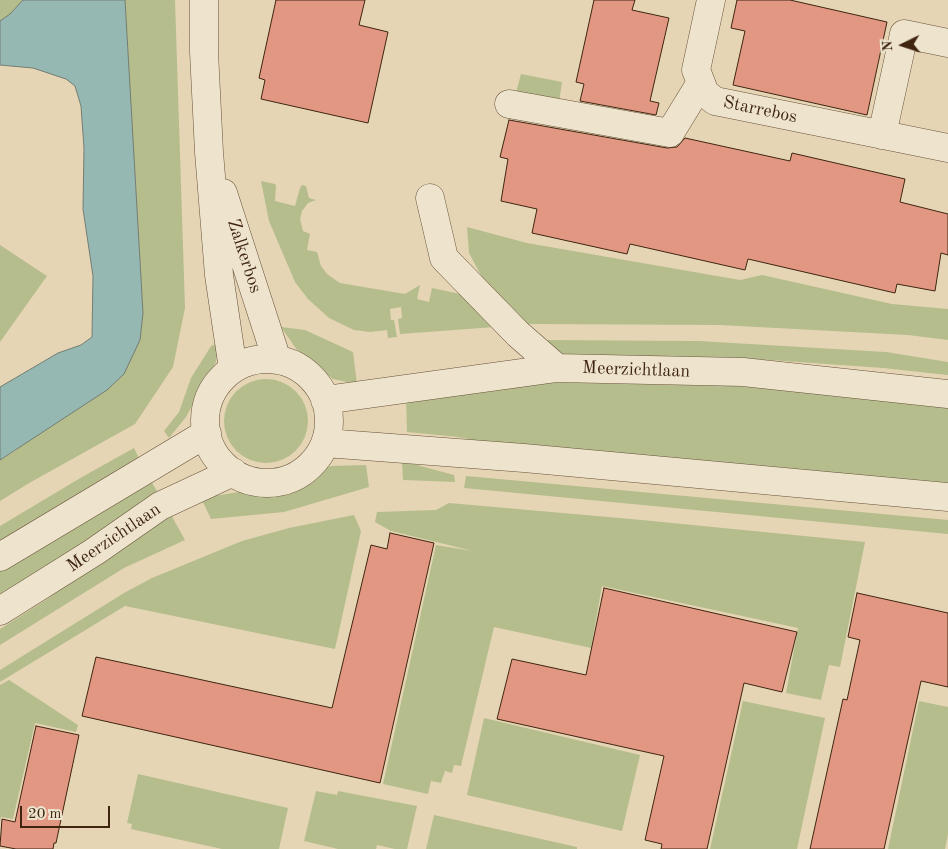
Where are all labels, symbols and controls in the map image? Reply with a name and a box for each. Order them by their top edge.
north arrow [878,20,928,70]
text: N [881,40,895,52]
street label: Starrebos [721,92,799,128]
street label: Zalkerbos [222,216,266,296]
street label: Meerzichtlaan [582,357,690,383]
street label: Meerzichtlaan [63,499,165,577]
scale bar [22,796,112,828]
text: 20 m [28,807,62,822]

